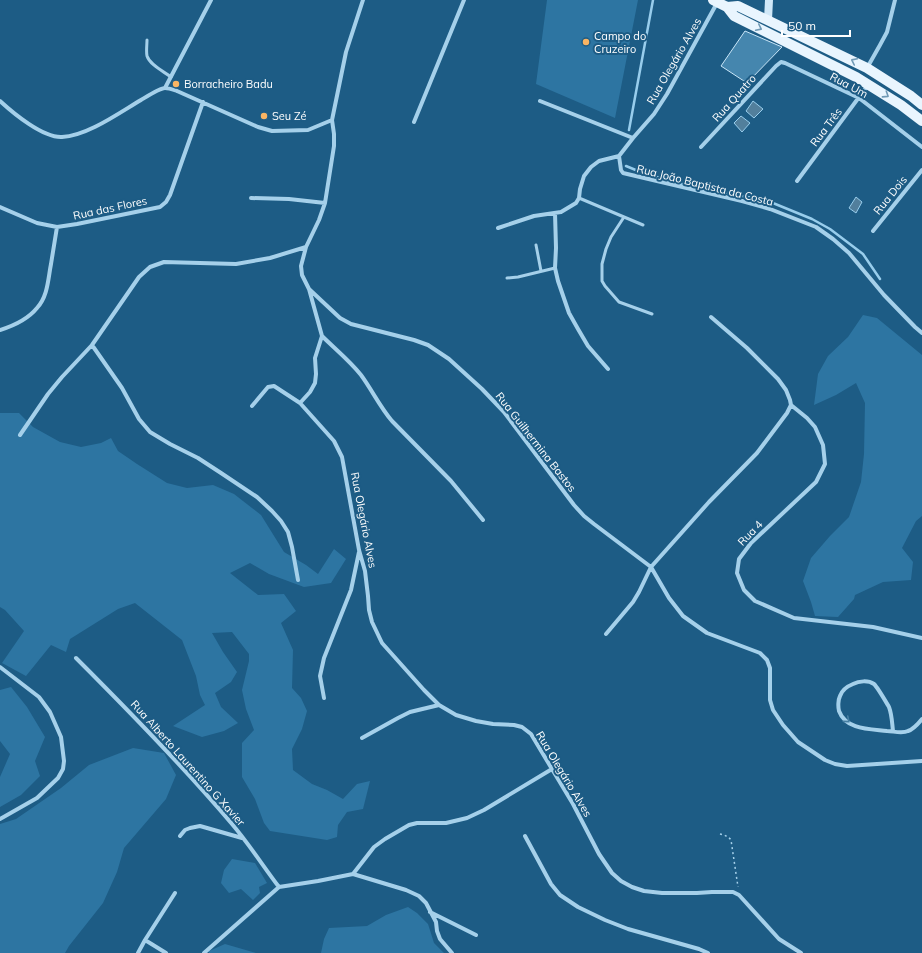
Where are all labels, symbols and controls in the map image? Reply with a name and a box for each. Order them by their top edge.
scale bar [782,12,850,38]
street label: Rua Olegário Alves [644,15,704,107]
text: 50 m [788,18,816,33]
one-way arrow [755,23,762,31]
place label: Campo do Cruzeiro [594,29,646,56]
marker: Campo do Cruzeiro [581,37,591,47]
one-way arrow [850,58,858,66]
street label: Rua Um [828,69,870,101]
street label: Rua Quatro [709,71,759,125]
place label: Borracheiro Badu [184,77,273,91]
marker: Borracheiro Badu [171,79,181,89]
one-way arrow [882,91,889,98]
street label: Rua Três [807,105,845,149]
place label: Seu Zé [272,109,306,123]
marker: Seu Zé [259,111,269,121]
street label: Rua João Baptista da Costa [635,161,775,209]
street label: Rua Dois [870,173,910,217]
street label: Rua das Flores [72,193,148,223]
street label: Rua Guilhermina Bastos [493,389,579,495]
street label: Rua Olegário Alves [348,471,380,569]
street label: Rua 4 [735,517,766,549]
street label: Rua Alberto Laurentino G Xavier [128,697,248,829]
one-way arrow [842,716,849,723]
street label: Rua Olegário Alves [533,729,595,819]

